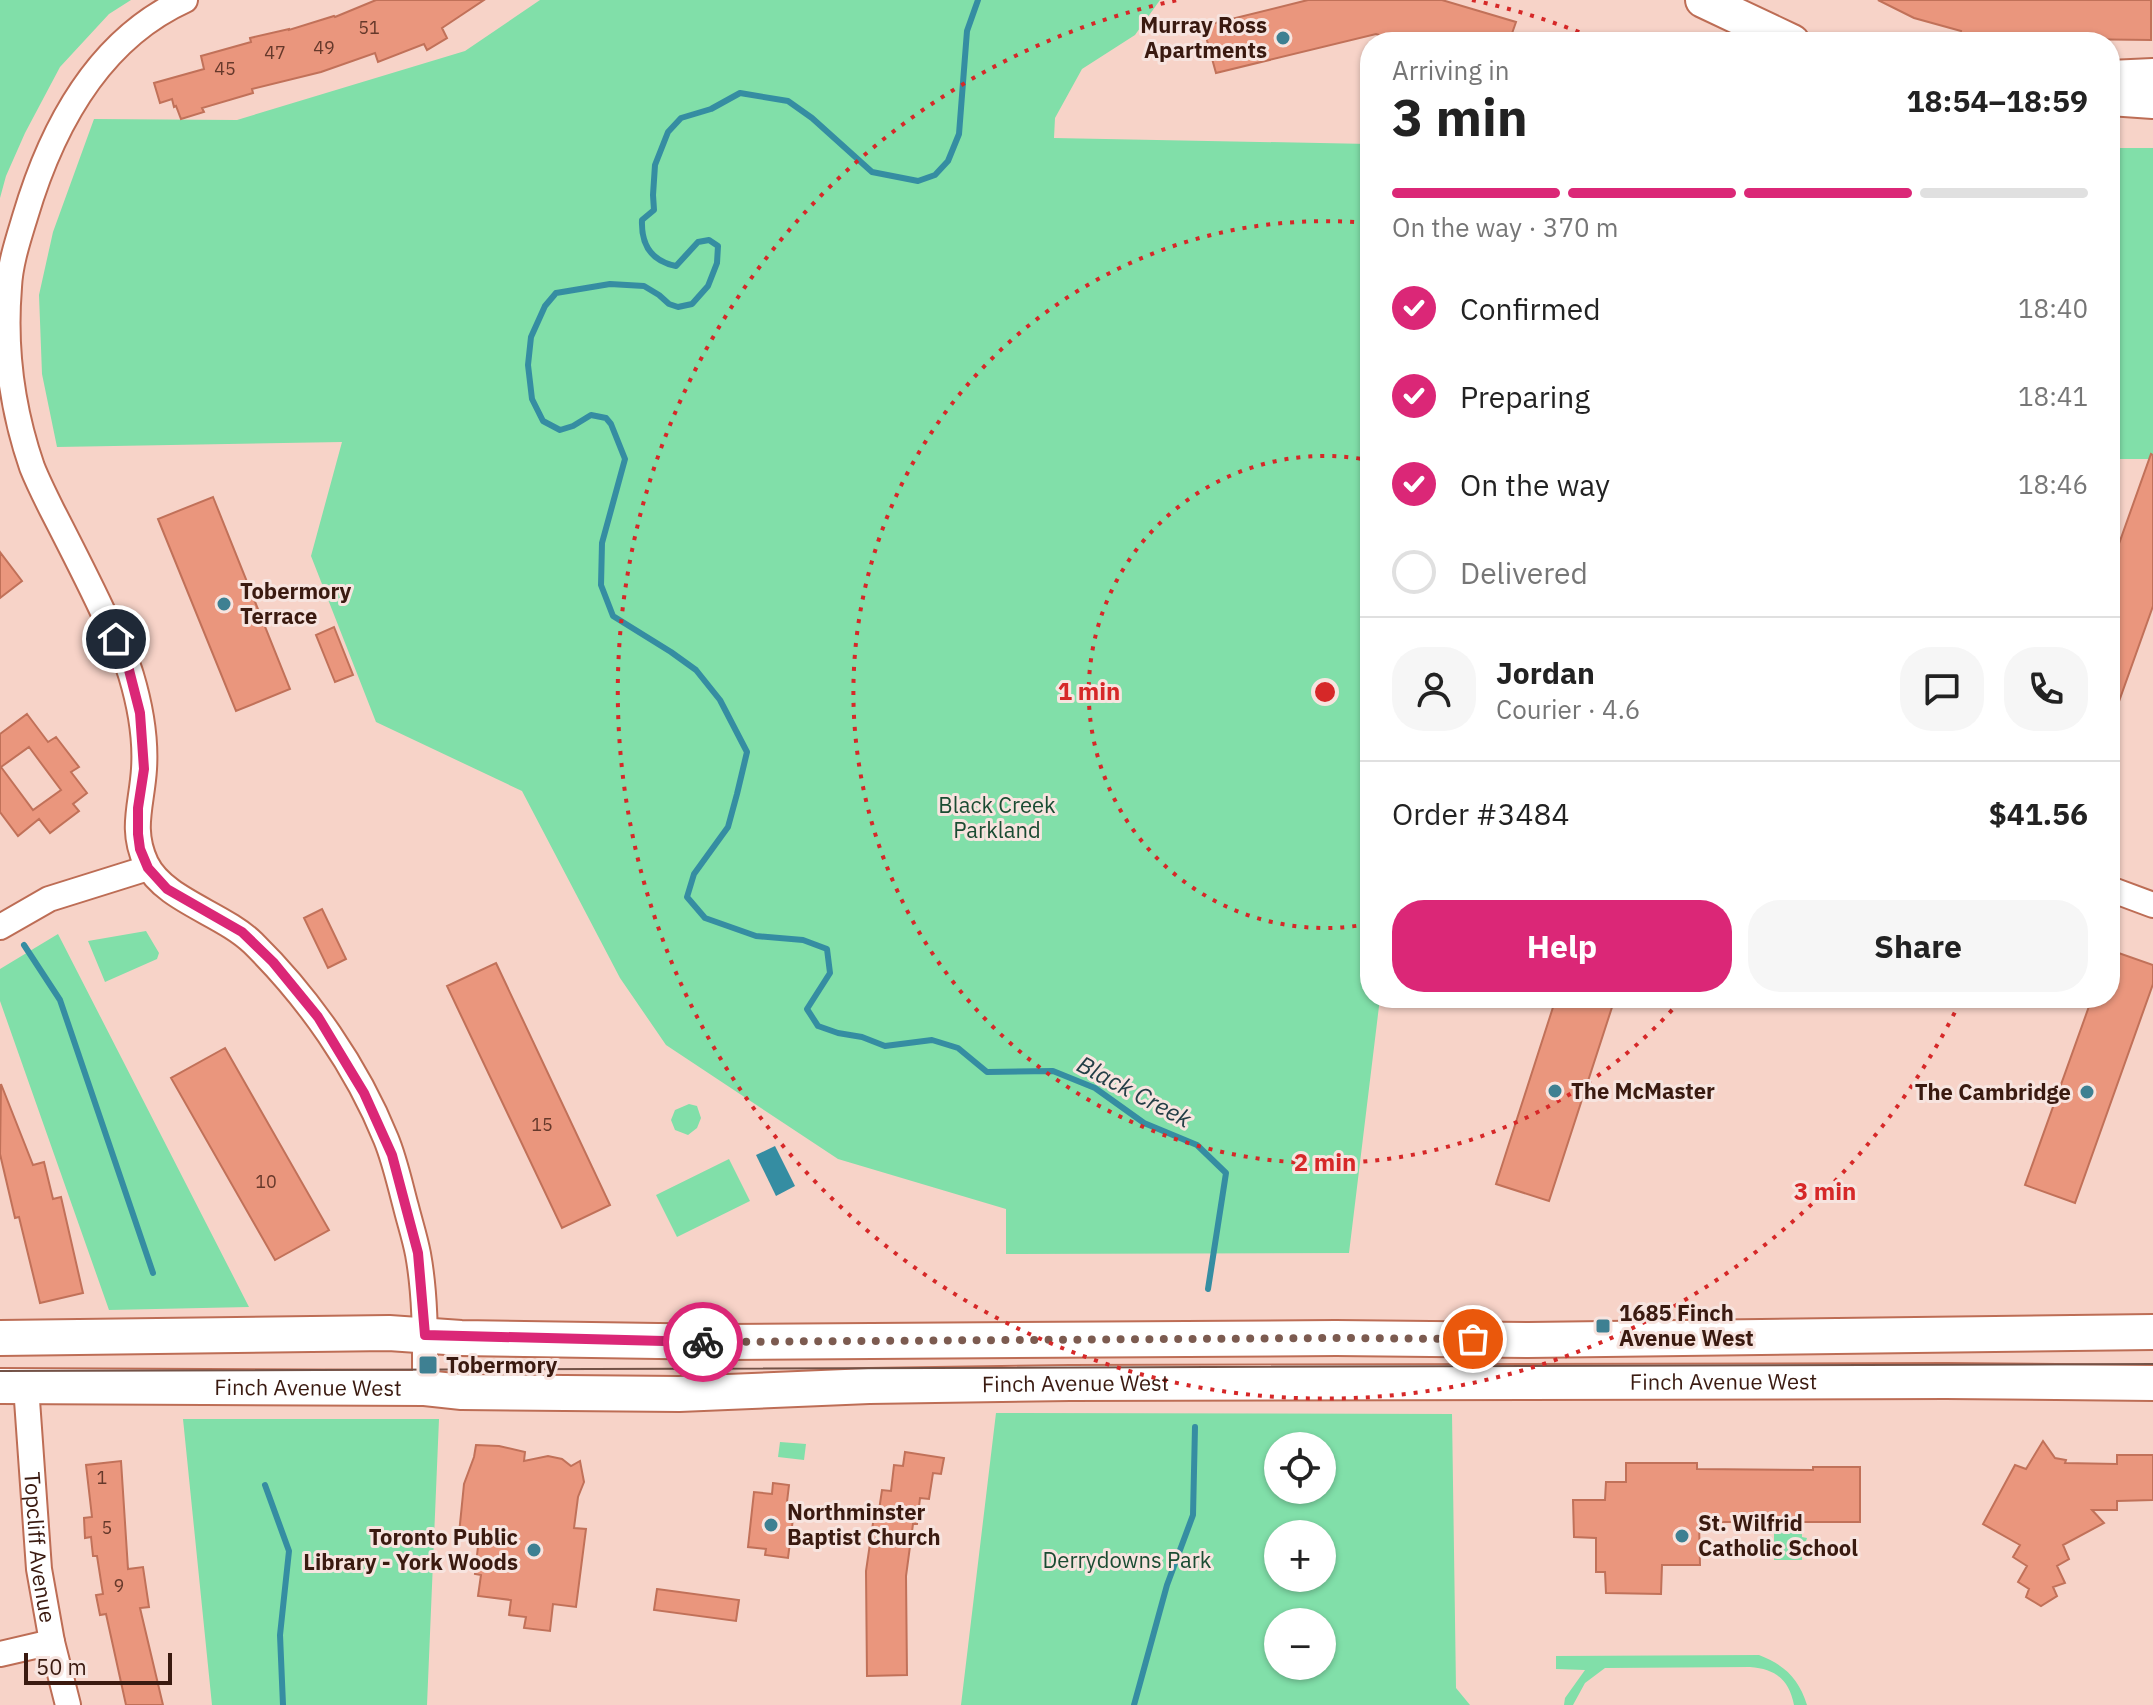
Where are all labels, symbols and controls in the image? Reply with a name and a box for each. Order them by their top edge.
place label: Murray Ross Apartments [1140,10,1267,64]
house number: 51 [358,16,380,39]
marker: Murray Ross Apartments [1274,29,1292,47]
house number: 49 [313,36,335,59]
house number: 47 [264,41,286,64]
text: Arriving in [1392,53,1509,87]
house number: 45 [214,57,236,80]
text: 18:54–18:59 [1907,81,2088,120]
text: 3 min [1392,83,1528,150]
text: On the way · 370 m [1392,210,1618,244]
icon: check [1392,286,1436,330]
text: Confirmed [1460,289,1601,328]
text: 18:40 [2018,291,2088,325]
icon: check [1392,374,1436,418]
text: Preparing [1460,377,1590,416]
text: 18:41 [2018,379,2088,413]
icon: check [1392,462,1436,506]
text: On the way [1460,465,1610,504]
text: 18:46 [2018,467,2088,501]
text: Delivered [1460,553,1588,592]
place label: Tobermory Terrace [240,576,352,630]
marker: Tobermory Terrace [215,595,233,613]
pin [82,605,150,673]
icon: home [94,617,138,661]
button: person [1392,647,1476,731]
button: chat [1900,647,1984,731]
button: phone [2004,647,2088,731]
text: Jordan [1496,653,1595,692]
text: 1 min [1058,675,1120,707]
centre of rings [1311,678,1339,706]
text: Courier · 4.6 [1496,692,1640,726]
park label: Black Creek Parkland [938,790,1056,844]
text: Order #3484 [1392,794,1569,833]
text: $41.56 [1989,794,2088,833]
button: Help [1392,900,1732,992]
button: Share [1748,900,2088,992]
water label: Black Creek [1072,1048,1198,1135]
place label: The McMaster [1571,1076,1715,1105]
place label: The Cambridge [1915,1077,2071,1106]
marker: The McMaster [1546,1082,1564,1100]
marker: The Cambridge [2078,1083,2096,1101]
house number: 15 [531,1113,553,1136]
text: 2 min [1294,1146,1356,1178]
house number: 10 [255,1170,277,1193]
text: 3 min [1794,1175,1856,1207]
place label: 1685 Finch Avenue West [1619,1298,1754,1352]
courier [663,1302,743,1382]
pin [1439,1305,1507,1373]
icon: bag [1451,1317,1495,1361]
marker: 1685 Finch Avenue West [1594,1317,1612,1335]
icon: bike [681,1320,725,1364]
place label: Tobermory [446,1350,558,1379]
marker: Tobermory [417,1354,439,1376]
street label: Finch Avenue West [1630,1366,1817,1396]
street label: Finch Avenue West [982,1368,1169,1398]
street label: Finch Avenue West [214,1372,402,1402]
map controls [1264,1432,1336,1680]
button: locate [1264,1432,1336,1504]
house number: 1 [97,1466,107,1489]
street label: Topcliff Avenue [18,1471,63,1625]
place label: Northminster Baptist Church [787,1497,941,1551]
place label: St. Wilfrid Catholic School [1698,1508,1858,1562]
house number: 5 [102,1516,112,1539]
marker: Northminster Baptist Church [762,1516,780,1534]
button: + [1264,1520,1336,1592]
place label: Toronto Public Library - York Woods [303,1522,518,1576]
marker: St. Wilfrid Catholic School [1673,1527,1691,1545]
marker: Toronto Public Library - York Woods [525,1541,543,1559]
park label: Derrydowns Park [1043,1545,1212,1574]
house number: 9 [114,1574,124,1597]
button: − [1264,1608,1336,1680]
scale bar [24,1649,172,1685]
text: 50 m [36,1652,87,1681]

